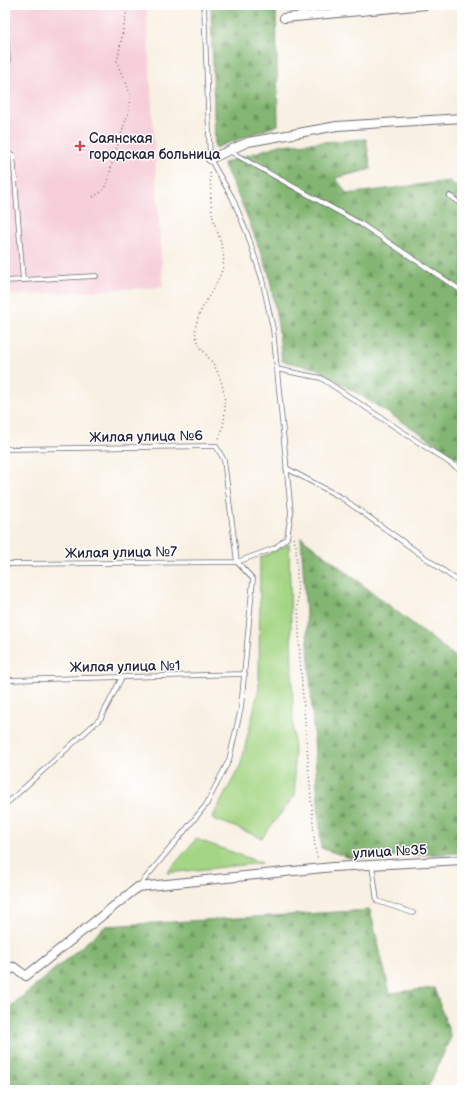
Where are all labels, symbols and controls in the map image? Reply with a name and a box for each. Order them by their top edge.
place label: Саянская городская больница [89,130,221,163]
marker: Саянская городская больница [74,140,86,152]
street label: Жилая улица №6 [89,427,204,446]
street label: Жилая улица №7 [65,543,177,562]
street label: Жилая улица №1 [69,657,181,676]
street label: улица №35 [353,841,428,862]

